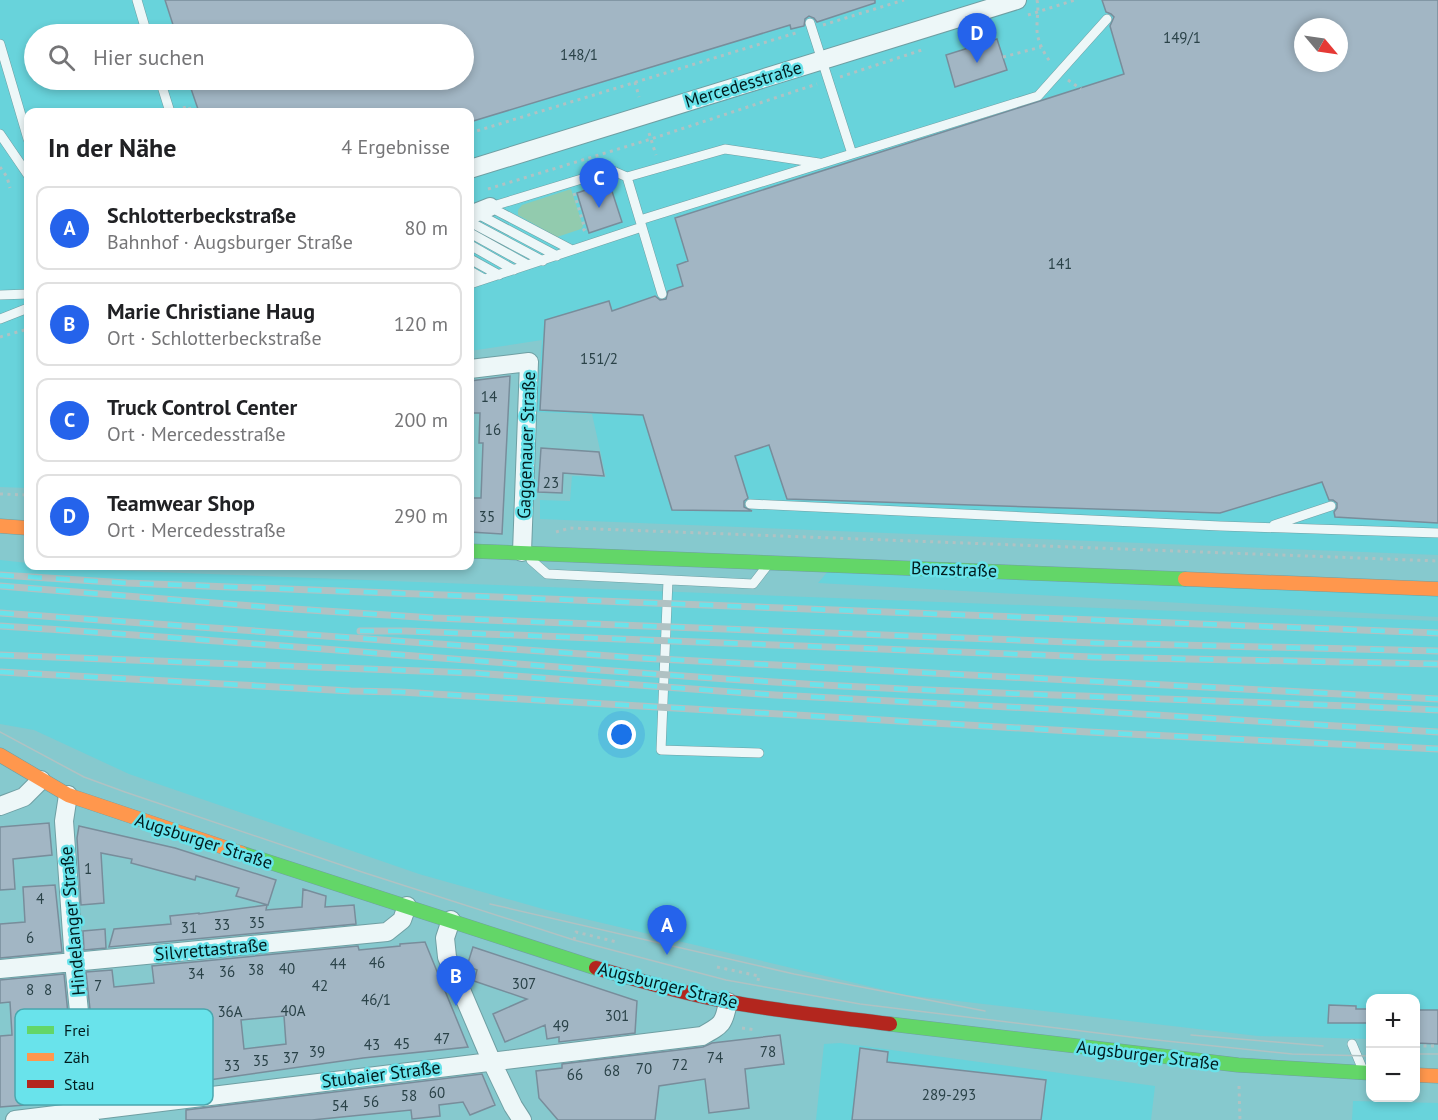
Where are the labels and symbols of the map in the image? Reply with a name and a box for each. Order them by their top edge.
pin: D [958,14,996,63]
north arrow [1294,18,1348,72]
house number: 149/1 [1163,28,1201,47]
house number: 148/1 [560,45,598,64]
street label: Mercedesstraße [682,55,804,113]
pin: C [580,158,618,208]
house number: 141 [1048,254,1072,273]
house number: 151/2 [580,349,618,368]
street label: Gaggenauer Straße [512,371,540,519]
house number: 14 [481,387,497,406]
house number: 16 [485,420,501,439]
house number: 23 [543,473,559,492]
house number: 35 [479,507,495,526]
street label: Benzstraße [911,556,997,582]
your location [607,720,636,749]
street label: Augsburger Straße [132,808,276,874]
street label: Hindelanger Straße [54,845,90,997]
house number: 1 [84,859,92,878]
house number: 4 [36,889,44,908]
pin: A [648,906,686,955]
house number: 35 [249,913,265,932]
house number: 33 [214,915,230,934]
house number: 31 [181,918,197,937]
house number: 6 [26,928,34,947]
street label: Silvrettastraße [154,933,268,965]
house number: 46 [369,953,385,972]
house number: 44 [330,954,346,973]
pin: B [436,956,476,1006]
street label: Augsburger Straße [596,957,740,1013]
house number: 40 [279,959,295,978]
house number: 38 [248,960,264,979]
house number: 36 [219,962,235,981]
house number: 34 [188,964,204,983]
house number: 307 [512,974,536,993]
house number: 7 [94,976,102,995]
house number: 42 [312,976,328,995]
house number: 8 [26,980,34,999]
house number: 8 [44,980,52,999]
house number: 46/1 [361,990,391,1009]
house number: 40A [280,1001,306,1020]
house number: 36A [217,1002,243,1021]
house number: 301 [605,1006,629,1025]
legend [15,1009,213,1105]
house number: 49 [553,1016,569,1035]
text: Frei [64,1020,90,1040]
house number: 47 [434,1029,450,1048]
house number: 45 [394,1034,410,1053]
house number: 43 [364,1035,380,1054]
street label: Augsburger Straße [1075,1035,1221,1075]
house number: 39 [309,1042,325,1061]
house number: 78 [760,1042,776,1061]
text: Zäh [64,1047,89,1067]
house number: 37 [283,1048,299,1067]
house number: 74 [707,1048,723,1067]
house number: 35 [253,1051,269,1070]
street label: Stubaier Straße [320,1055,442,1093]
house number: 72 [672,1055,688,1074]
house number: 33 [224,1056,240,1075]
house number: 70 [636,1059,652,1078]
house number: 68 [604,1061,620,1080]
house number: 66 [567,1065,583,1084]
text: Stau [64,1074,94,1094]
house number: 60 [429,1083,445,1102]
house number: 289-293 [922,1085,976,1104]
house number: 58 [401,1086,417,1105]
house number: 56 [363,1092,379,1111]
house number: 54 [332,1096,348,1115]

